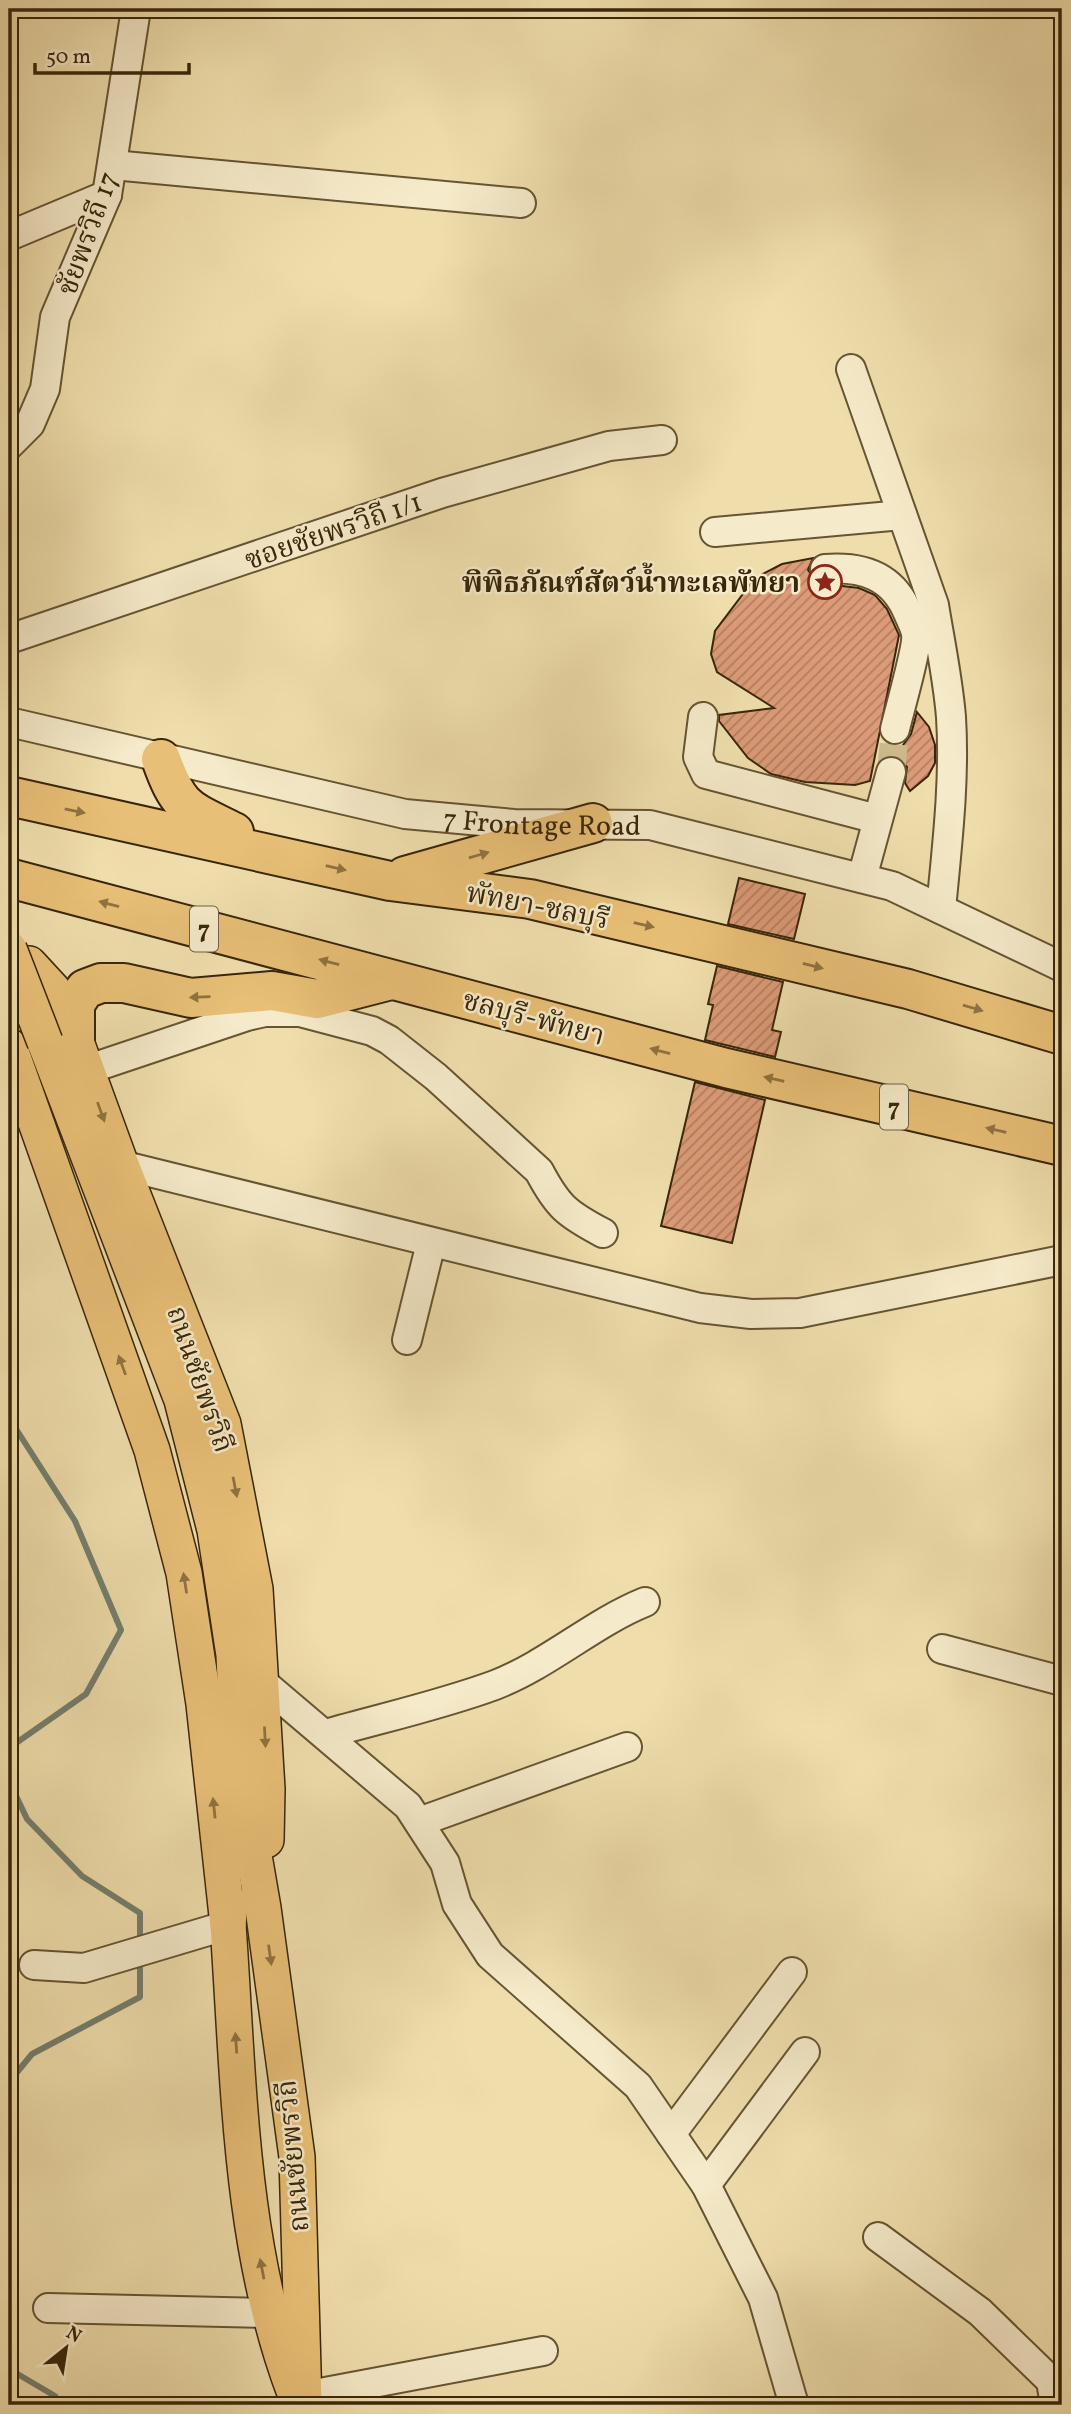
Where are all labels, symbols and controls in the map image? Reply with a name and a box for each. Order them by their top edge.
scale bar [35,32,189,76]
text: 50 m [46,43,91,72]
street label: ชัยพรวิถี 17 [49,167,130,301]
street label: ซอยชัยพรวิถี 1/1 [240,484,428,581]
place label: พิพิธภัณฑ์สัตว์น้ำทะเลพัทยา [462,562,800,604]
place icon: พิพิธภัณฑ์สัตว์น้ำทะเลพัทยา [806,563,844,601]
street label: 7 Frontage Road [441,801,641,847]
one-way arrow [64,806,86,817]
one-way arrow [469,850,490,860]
one-way arrow [325,863,347,874]
street label: พัทยา-ชลบุรี [463,874,612,940]
one-way arrow [98,898,120,909]
road number: 7 [190,906,218,952]
one-way arrow [633,920,655,931]
one-way arrow [318,956,340,967]
one-way arrow [802,961,824,972]
street label: ชลบุรี-พัทยา [458,982,608,1057]
one-way arrow [189,991,211,1003]
one-way arrow [963,1004,984,1014]
one-way arrow [649,1045,670,1055]
one-way arrow [763,1073,785,1084]
road number: 7 [880,1084,908,1130]
one-way arrow [96,1101,107,1122]
one-way arrow [985,1124,1007,1135]
street label: ถนนชัยพรวิถี [155,1301,242,1458]
one-way arrow [116,1354,127,1375]
one-way arrow [230,1476,241,1498]
one-way arrow [179,1572,190,1594]
one-way arrow [259,1726,270,1748]
one-way arrow [208,1797,219,1819]
one-way arrow [264,1944,275,1966]
one-way arrow [230,2032,241,2054]
street label: ถนนชัยพรวิถี [268,2078,321,2234]
one-way arrow [256,2258,267,2280]
north arrow [32,2312,102,2382]
text: N [61,2320,86,2350]

